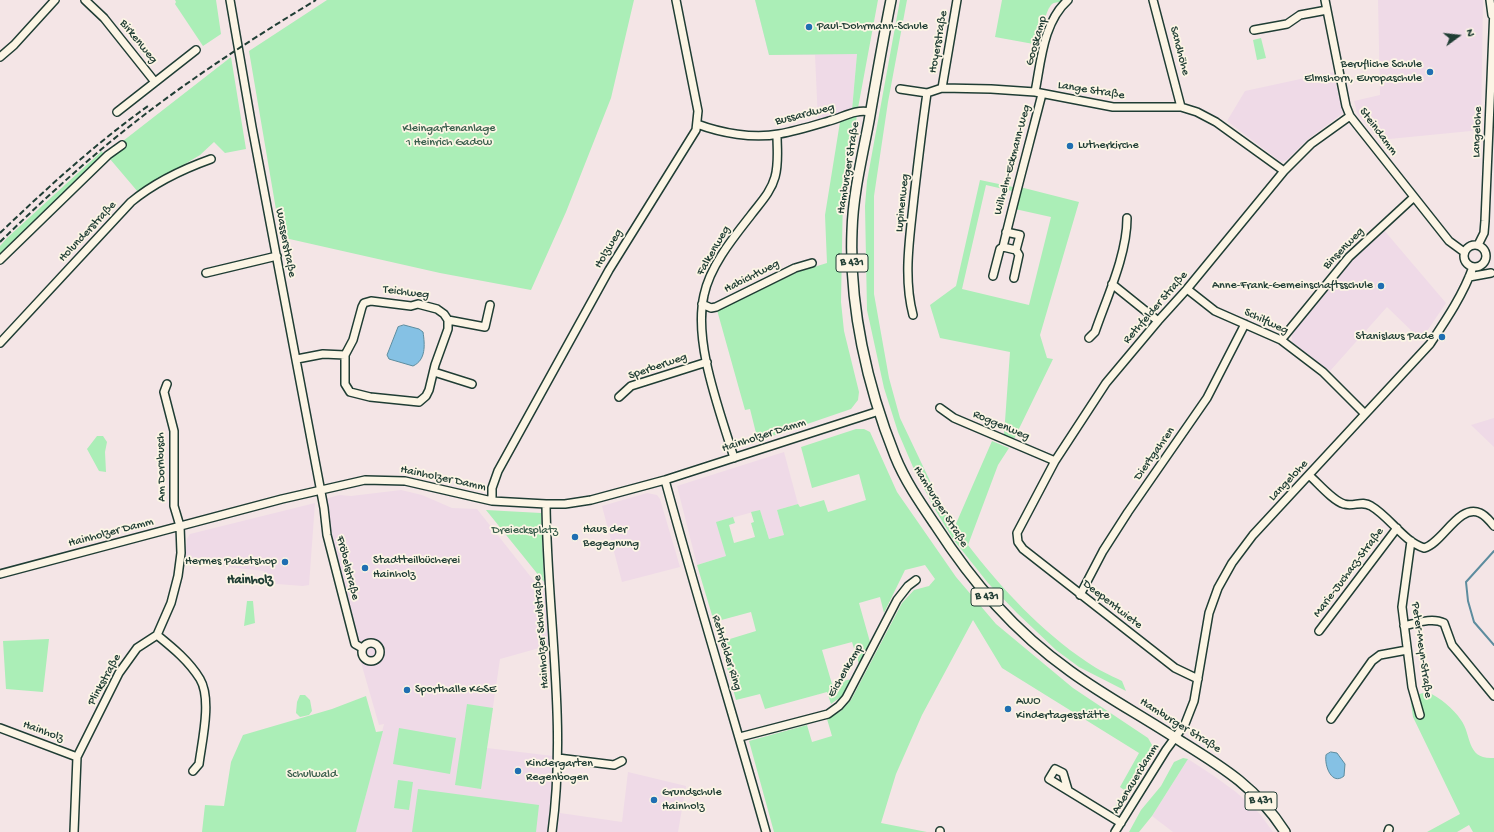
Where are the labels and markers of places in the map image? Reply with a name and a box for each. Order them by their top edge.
place label: Paul-Dohrmann-Schule [817,20,928,34]
marker: Paul-Dohrmann-Schule [804,22,814,32]
place label: Berufliche Schule Elmshorn, Europaschule [1304,58,1422,86]
marker: Berufliche Schule Elmshorn, Europaschule [1425,67,1435,77]
place label: Lutherkirche [1078,139,1139,153]
marker: Lutherkirche [1065,141,1075,151]
place label: Anne-Frank-Gemeinschaftsschule [1212,279,1373,293]
marker: Anne-Frank-Gemeinschaftsschule [1376,281,1386,291]
place label: Stanislaus Pade [1355,330,1434,344]
marker: Stanislaus Pade [1437,332,1447,342]
place label: Haus der Begegnung [583,523,639,551]
marker: Haus der Begegnung [570,532,580,542]
place label: Stadtteilbücherei Hainholz [373,554,460,582]
place label: Hermes Paketshop [185,555,277,569]
marker: Hermes Paketshop [280,557,290,567]
marker: Stadtteilbücherei Hainholz [360,563,370,573]
place label: Sporthalle KGSE [415,683,496,697]
marker: Sporthalle KGSE [402,685,412,695]
place label: AWO Kindertagesstätte [1016,695,1109,723]
marker: AWO Kindertagesstätte [1003,704,1013,714]
place label: Kindergarten Regenbogen [526,757,593,785]
marker: Kindergarten Regenbogen [513,766,523,776]
place label: Grundschule Hainholz [662,786,722,814]
marker: Grundschule Hainholz [649,795,659,805]

